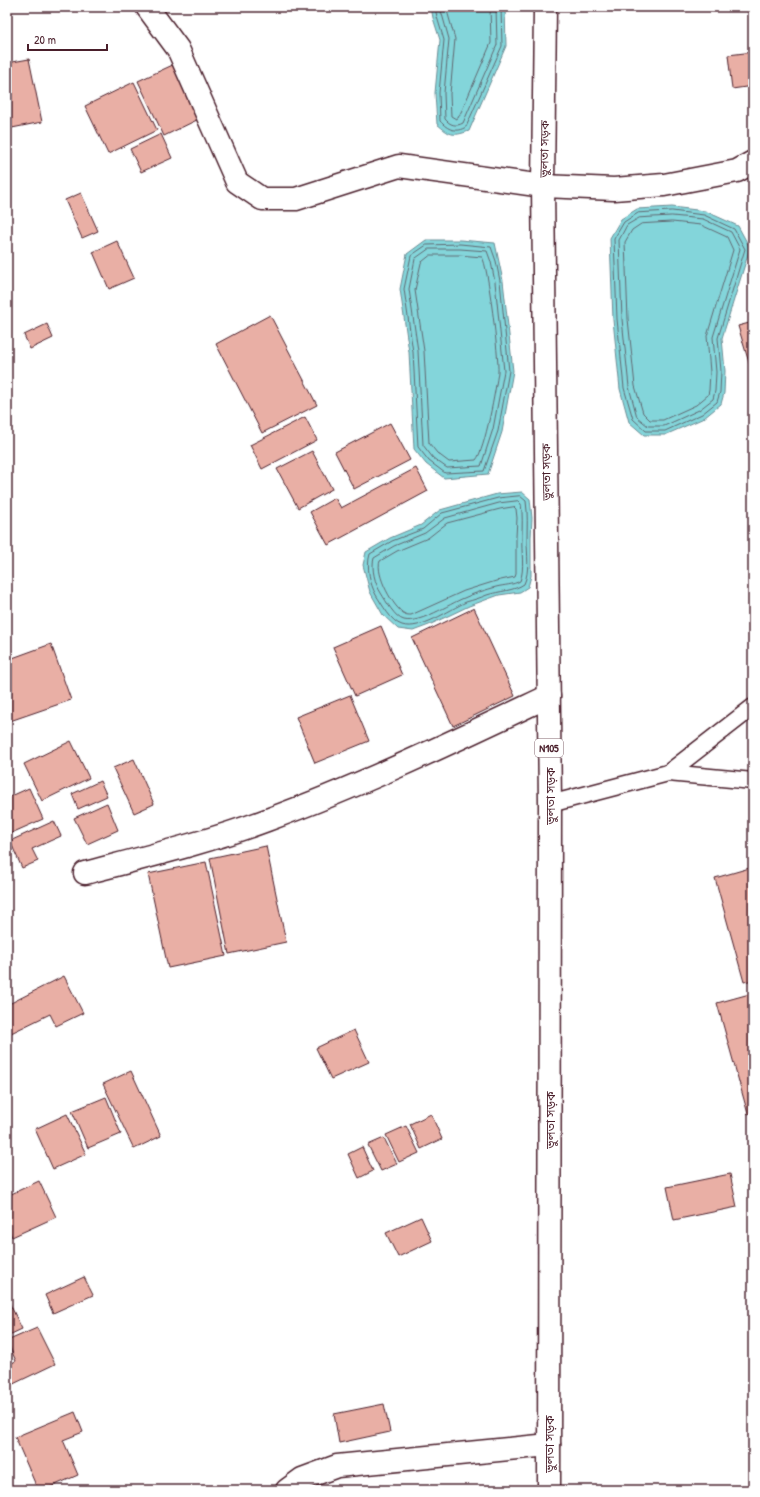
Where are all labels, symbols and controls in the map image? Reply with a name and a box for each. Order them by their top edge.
scale bar [28,26,107,52]
text: 20 m [34,31,56,48]
street label: ভুলতা সড়ক [535,120,553,179]
street label: ভুলতা সড়ক [537,443,555,502]
road number: N105 [535,739,563,757]
street label: ভুলতা সড়ক [542,767,559,826]
street label: ভুলতা সড়ক [542,1091,559,1150]
street label: ভুলতা সড়ক [541,1415,558,1474]

